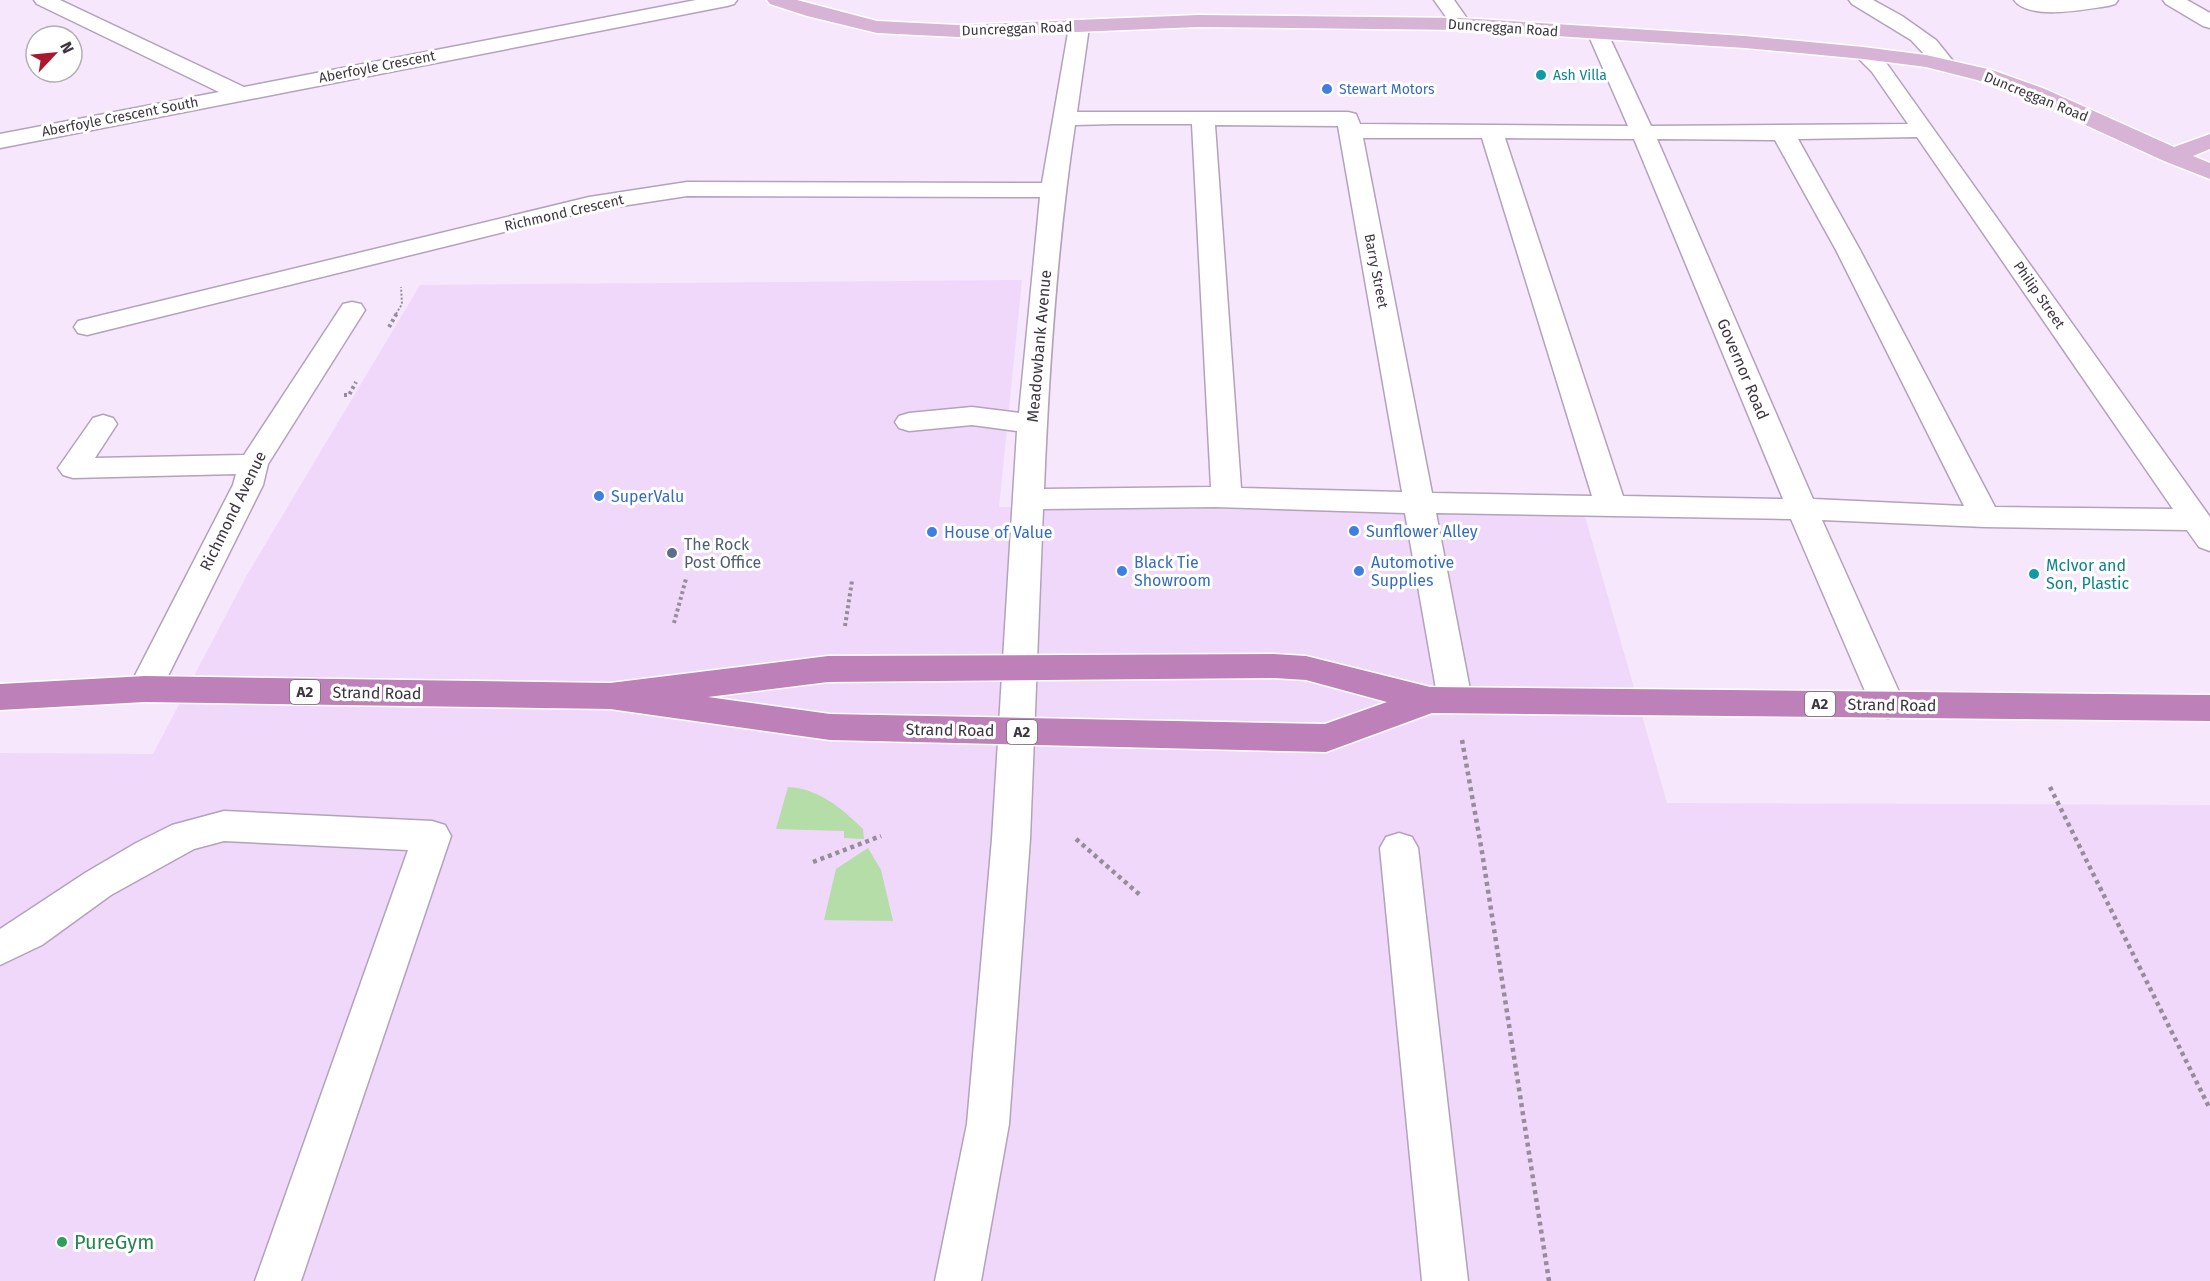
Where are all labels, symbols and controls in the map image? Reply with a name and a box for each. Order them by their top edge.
street label: Duncreggan Road [1447,16,1559,40]
street label: Duncreggan Road [961,19,1073,39]
north arrow [24,24,84,84]
text: N [56,39,78,57]
street label: Aberfoyle Crescent [317,47,438,87]
place label: Ash Villa [1553,67,1607,84]
marker: Ash Villa [1534,68,1548,82]
street label: Duncreggan Road [1981,68,2091,126]
place label: Stewart Motors [1339,81,1435,98]
marker: Stewart Motors [1320,82,1334,96]
street label: Aberfoyle Crescent South [40,93,200,141]
street label: Richmond Crescent [503,191,626,235]
street label: Barry Street [1360,232,1392,311]
street label: Philip Street [2010,258,2069,333]
street label: Meadowbank Avenue [1023,269,1055,423]
street label: Governor Road [1713,316,1773,422]
street label: Richmond Avenue [196,448,270,574]
place label: SuperValu [611,487,684,506]
marker: SuperValu [592,489,606,503]
place label: Sunflower Alley [1366,522,1478,541]
place label: House of Value [944,523,1052,542]
marker: Sunflower Alley [1347,524,1361,538]
marker: House of Value [925,525,939,539]
place label: The Rock Post Office [684,535,761,572]
marker: The Rock Post Office [665,546,679,560]
place label: Black Tie Showroom [1134,553,1211,590]
place label: Automotive Supplies [1371,553,1454,590]
place label: McIvor and Son, Plastic [2046,556,2130,593]
marker: Black Tie Showroom [1115,564,1129,578]
marker: Automotive Supplies [1352,564,1366,578]
marker: McIvor and Son, Plastic [2027,567,2041,581]
road number: A2 [290,680,320,704]
street label: Strand Road [332,683,422,703]
road number: A2 [1805,692,1835,716]
street label: Strand Road [1847,695,1937,715]
street label: Strand Road [905,720,995,740]
road number: A2 [1007,720,1037,744]
place label: PureGym [74,1230,154,1254]
marker: PureGym [55,1235,69,1249]

